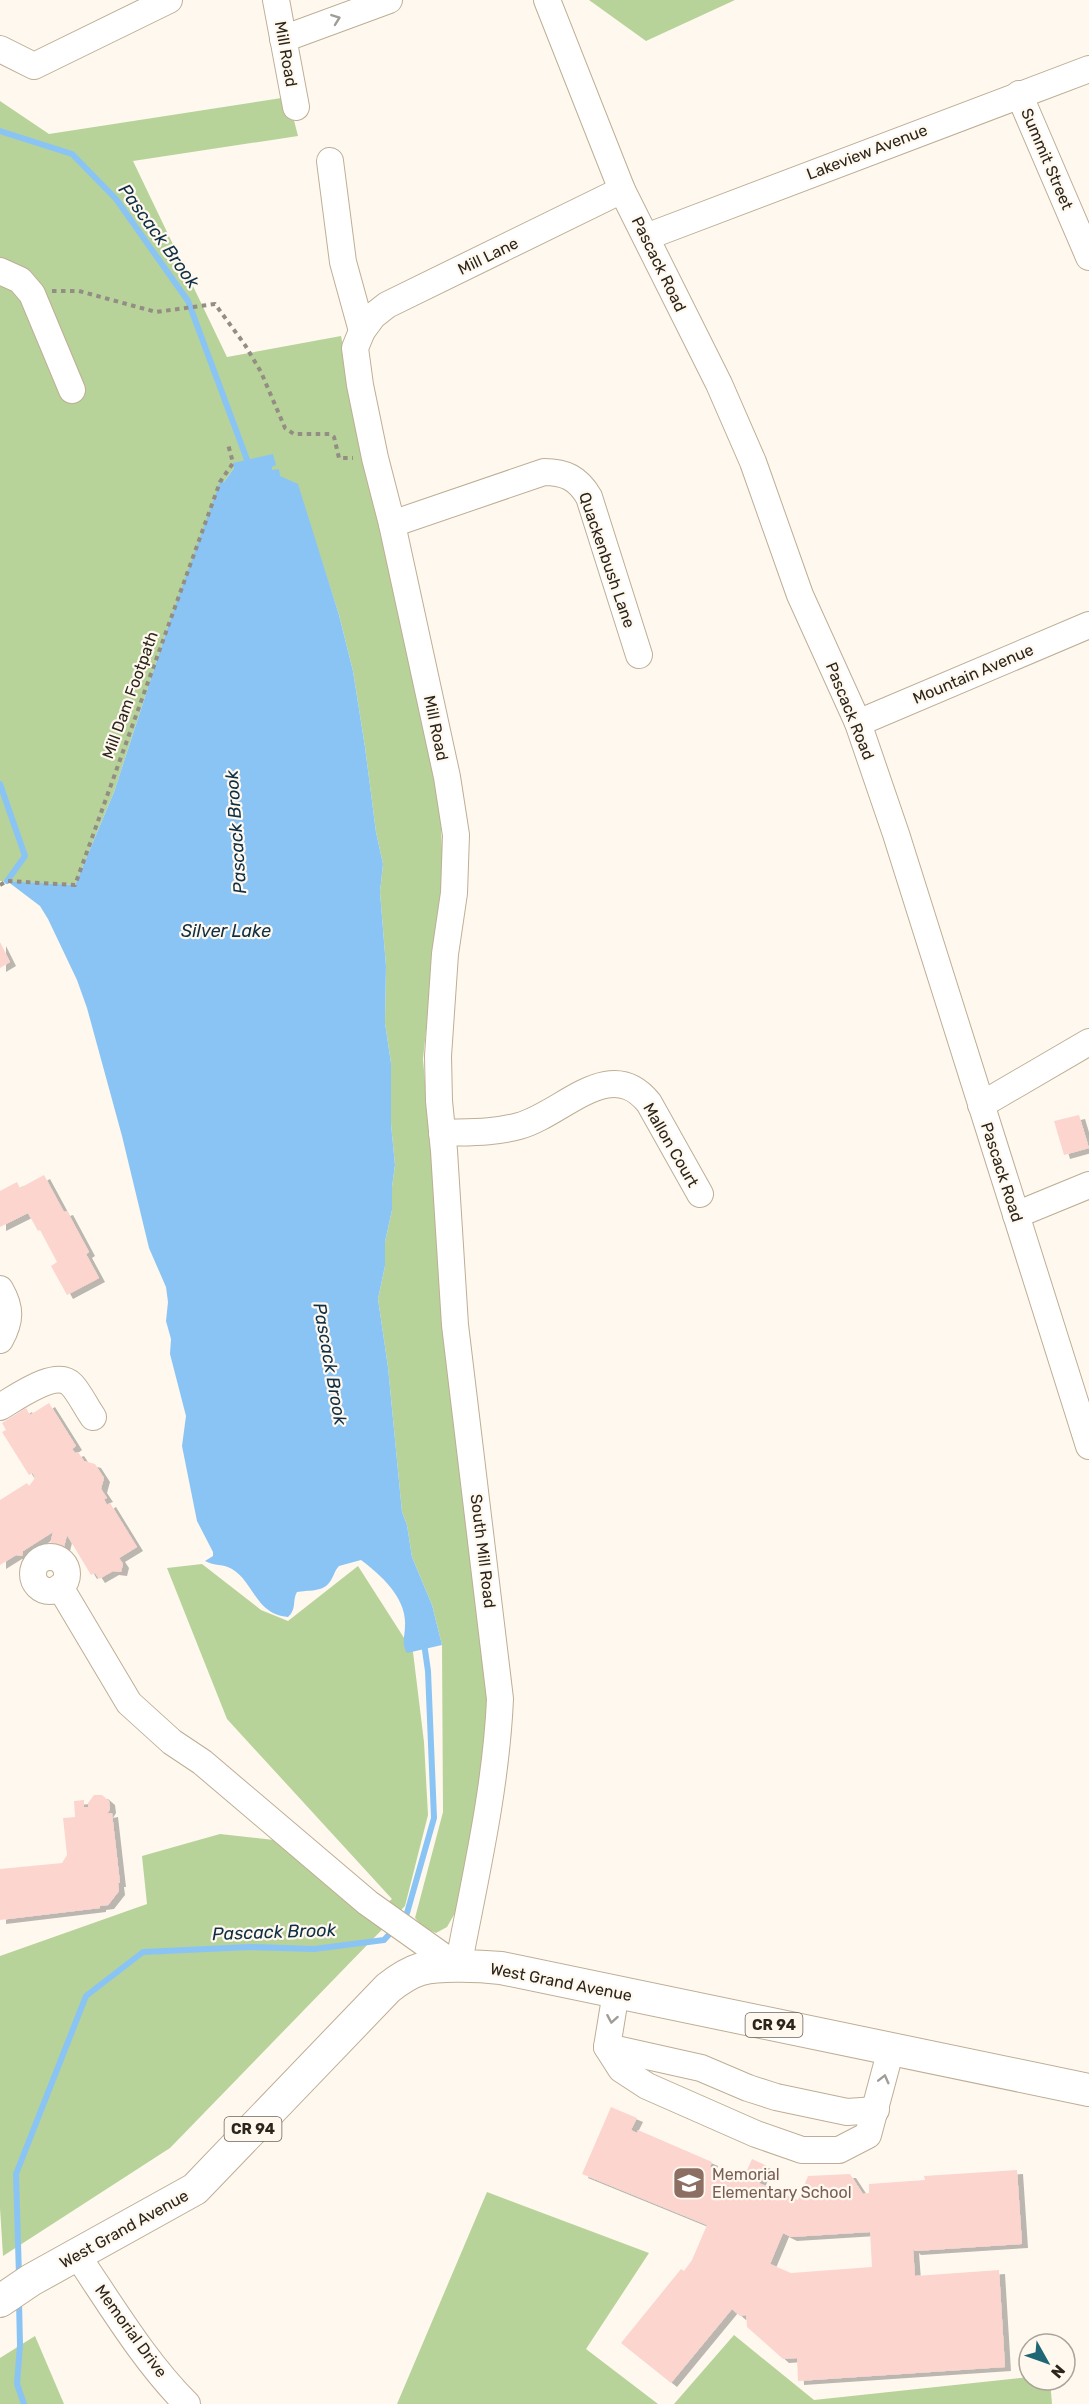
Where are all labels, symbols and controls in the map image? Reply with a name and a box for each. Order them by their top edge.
one-way arrow [330,14,341,27]
street label: Mill Road [271,20,301,88]
street label: Summit Street [1017,105,1077,213]
street label: Lakeview Avenue [804,120,930,184]
water label: Pascack Brook [114,179,205,293]
street label: Pascack Road [628,213,690,315]
street label: Mill Lane [455,233,521,279]
street label: Quackenbush Lane [575,490,639,630]
street label: Mill Dam Footpath [98,629,162,761]
street label: Mountain Avenue [910,640,1036,708]
street label: Pascack Road [822,659,878,763]
street label: Mill Road [420,694,452,762]
water label: Pascack Brook [221,769,251,895]
water label: Silver Lake [181,920,271,942]
street label: Mallon Court [639,1100,703,1190]
street label: Pascack Road [977,1120,1027,1224]
water label: Pascack Brook [308,1301,352,1428]
street label: South Mill Road [467,1493,499,1609]
water label: Pascack Brook [212,1919,337,1945]
street label: West Grand Avenue [488,1959,634,2005]
road number: CR 94 [746,2013,802,2037]
one-way arrow [606,2015,618,2024]
one-way arrow [876,2075,889,2085]
road number: CR 94 [224,2117,282,2141]
school or university icon: Memorial Elementary School [671,2165,707,2201]
place label: Memorial Elementary School [712,2165,852,2202]
street label: West Grand Avenue [56,2186,192,2272]
street label: Memorial Drive [91,2281,171,2381]
north arrow [1017,2332,1077,2392]
text: N [1047,2361,1069,2382]

